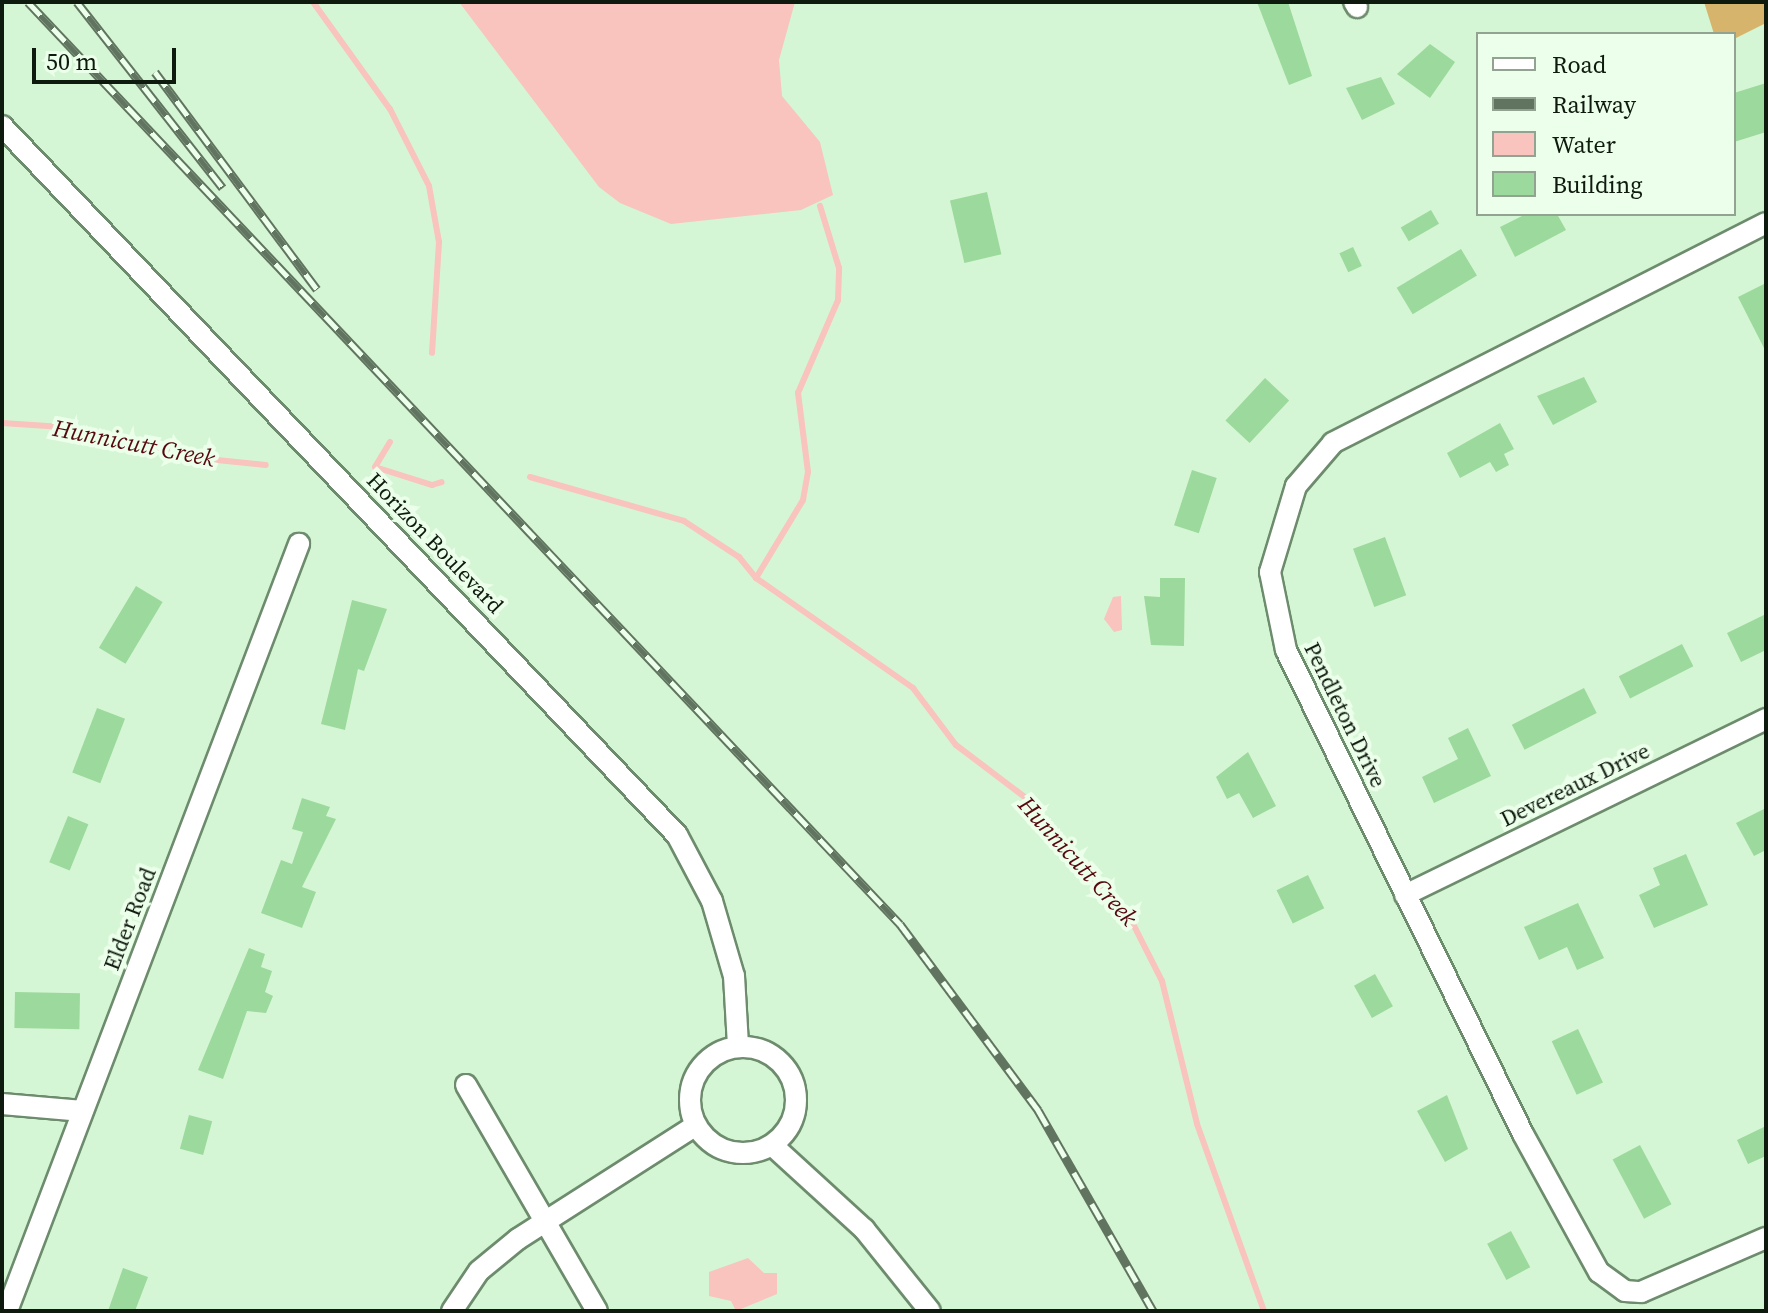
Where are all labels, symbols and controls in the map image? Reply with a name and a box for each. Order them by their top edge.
scale bar [36,32,180,82]
legend [1476,32,1736,216]
text: 50 m [46,45,97,78]
text: Road [1552,48,1606,81]
text: Railway [1552,88,1636,121]
text: Water [1552,128,1616,161]
text: Building [1552,168,1643,201]
water label: Hunnicutt Creek [51,413,217,473]
street label: Horizon Boulevard [361,467,509,619]
street label: Pendleton Drive [1298,638,1392,792]
street label: Devereaux Drive [1496,738,1654,832]
water label: Hunnicutt Creek [1012,790,1144,932]
street label: Elder Road [98,864,162,974]

